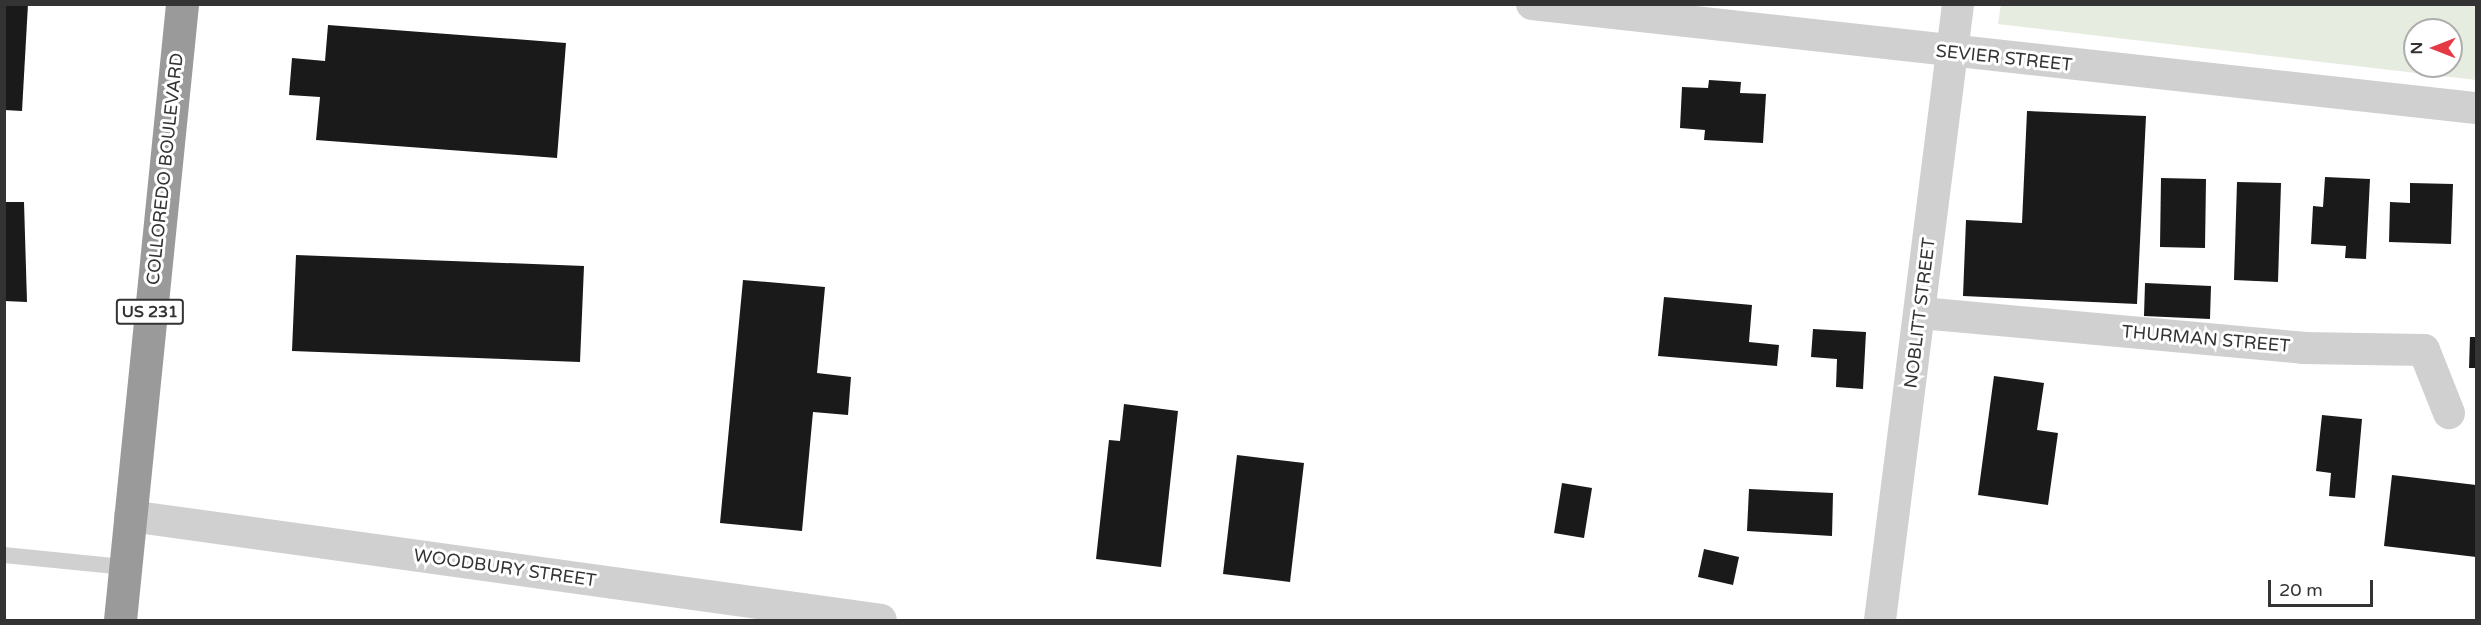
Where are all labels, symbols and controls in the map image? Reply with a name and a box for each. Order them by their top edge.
north arrow [2403,18,2463,78]
street label: SEVIER STREET [1935,40,2073,76]
text: N [2407,42,2427,54]
street label: COLLOREDO BOULEVARD [142,52,188,286]
street label: NOBLITT STREET [1900,236,1940,390]
road number: US 231 [116,299,184,325]
street label: THURMAN STREET [2121,321,2291,357]
street label: WOODBURY STREET [412,544,598,592]
scale bar [2271,568,2376,606]
text: 20 m [2279,579,2323,601]

